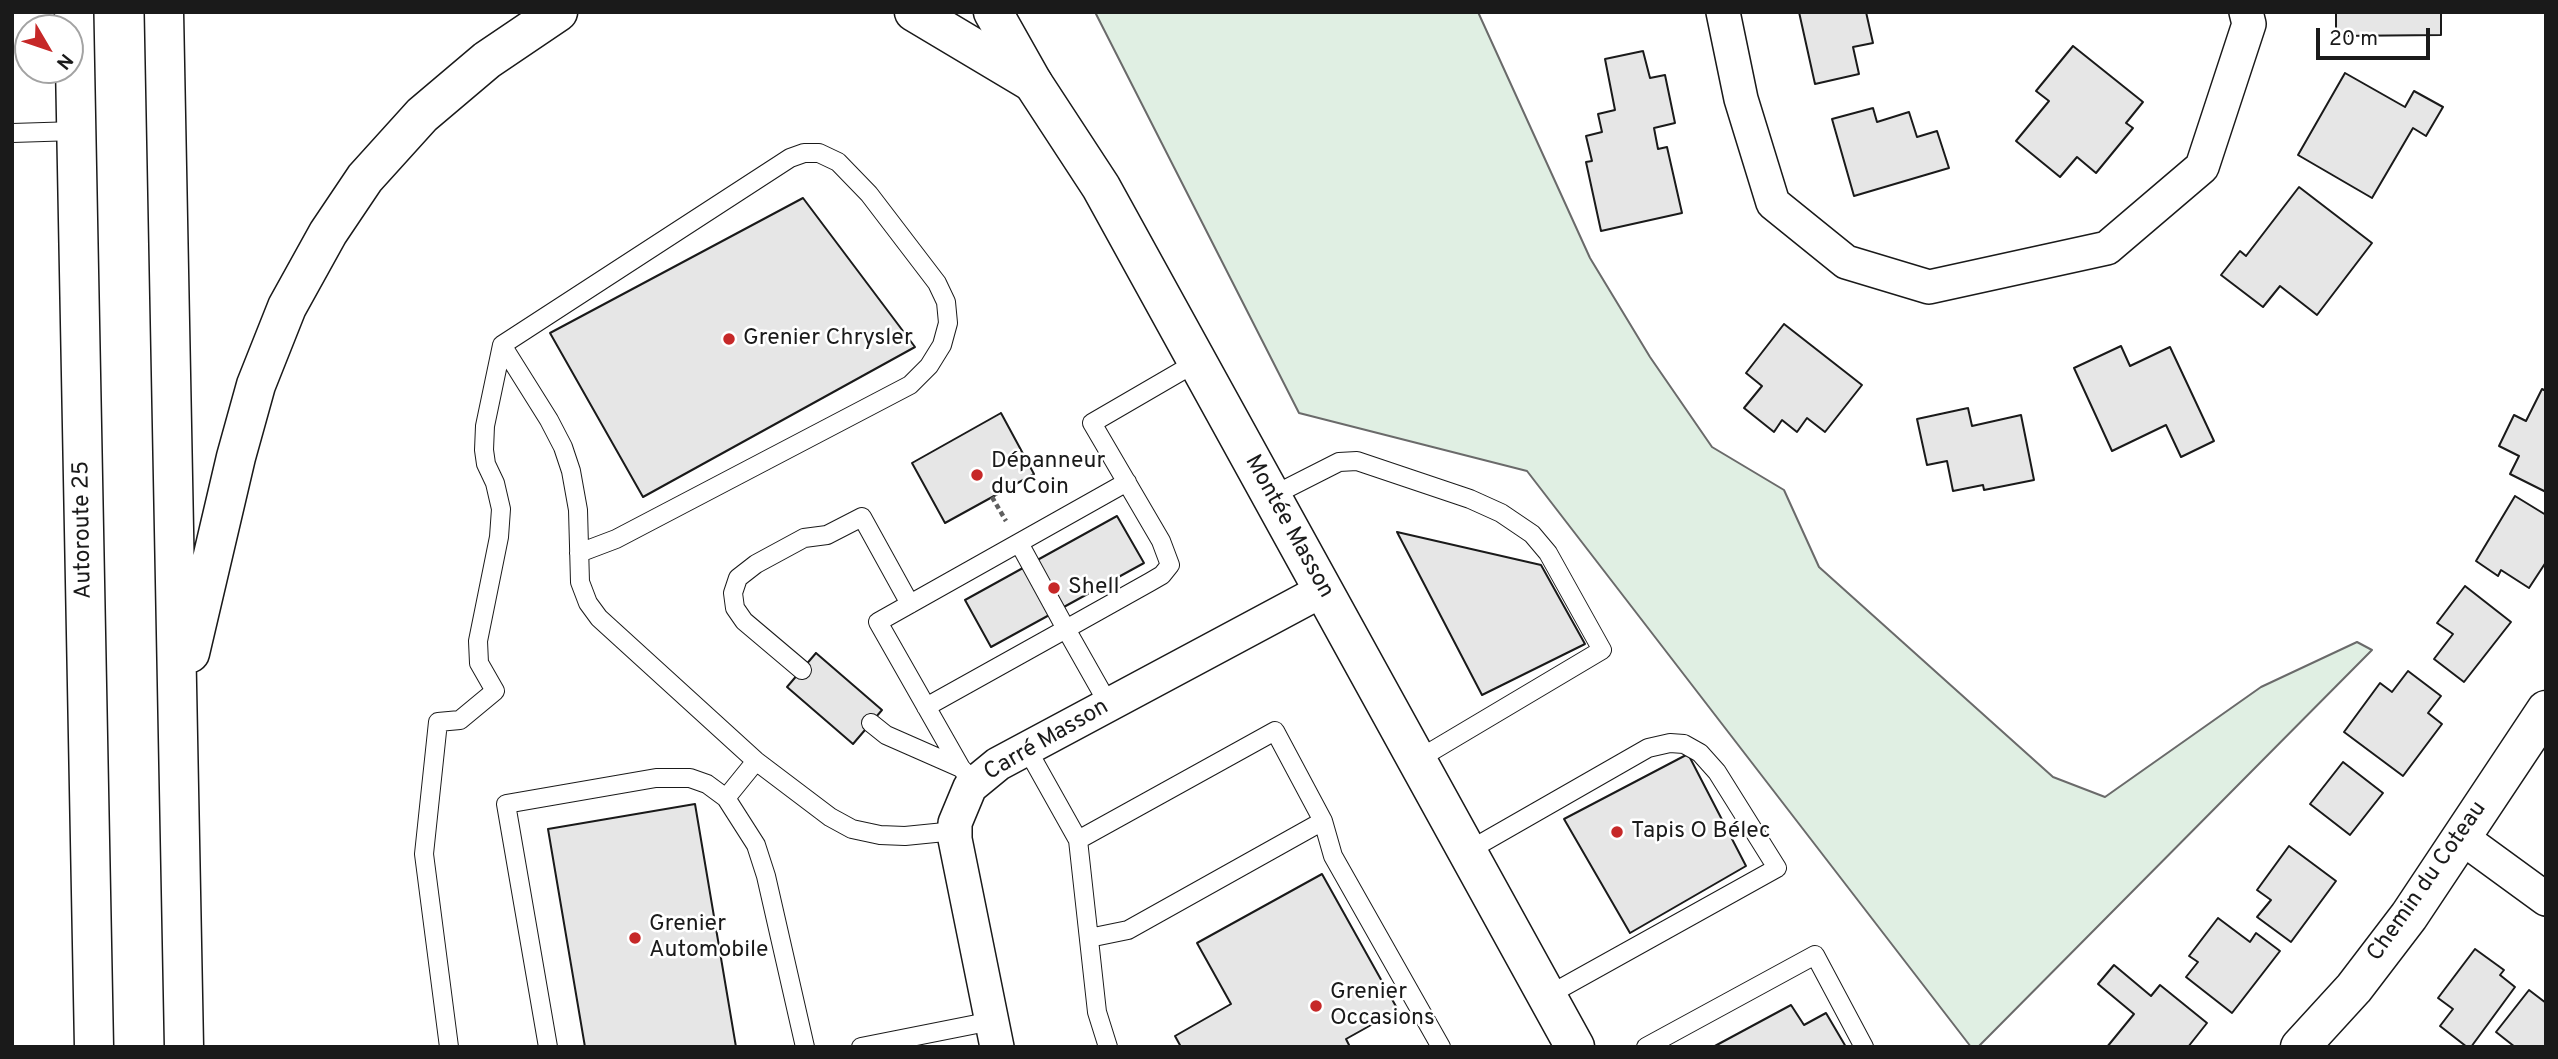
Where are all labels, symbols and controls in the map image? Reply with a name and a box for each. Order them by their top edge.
north arrow [14,14,84,84]
scale bar [2320,14,2434,58]
text: 20 m [2329,26,2378,53]
text: N [50,48,77,74]
place label: Grenier Chrysler [743,325,913,353]
marker: Grenier Chrysler [721,331,737,347]
place label: Dépanneur du Coin [991,448,1106,502]
street label: Montée Masson [1237,451,1339,603]
street label: Autoroute 25 [69,461,99,599]
marker: Dépanneur du Coin [969,467,985,483]
place label: Shell [1068,574,1119,602]
marker: Shell [1046,580,1062,596]
street label: Carré Masson [980,694,1114,788]
street label: Chemin du Coteau [2362,797,2494,967]
place label: Tapis O Bélec [1631,818,1771,846]
marker: Tapis O Bélec [1609,824,1625,840]
place label: Grenier Automobile [649,911,768,965]
marker: Grenier Automobile [627,930,643,946]
place label: Grenier Occasions [1330,979,1435,1033]
marker: Grenier Occasions [1308,998,1324,1014]

